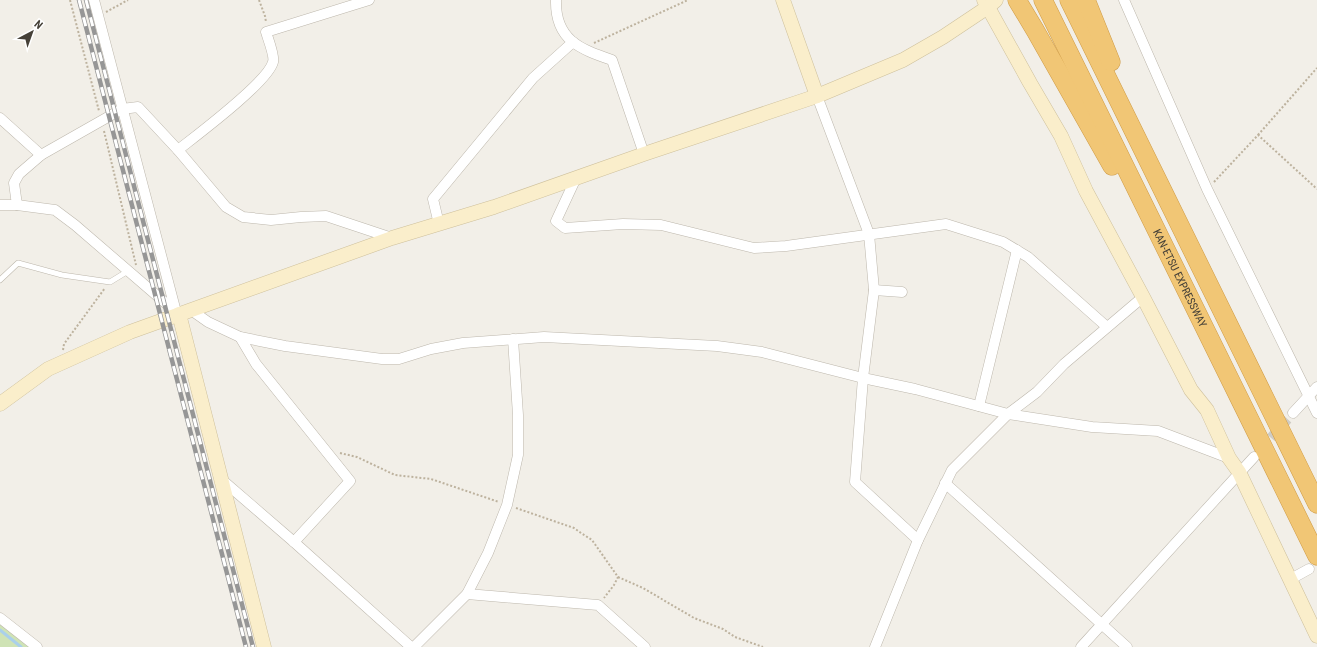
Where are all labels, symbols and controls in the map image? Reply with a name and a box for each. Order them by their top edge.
north arrow [12,12,52,52]
text: N [31,18,45,32]
street label: KAN-ETSU EXPRESSWAY [1150,227,1209,330]

